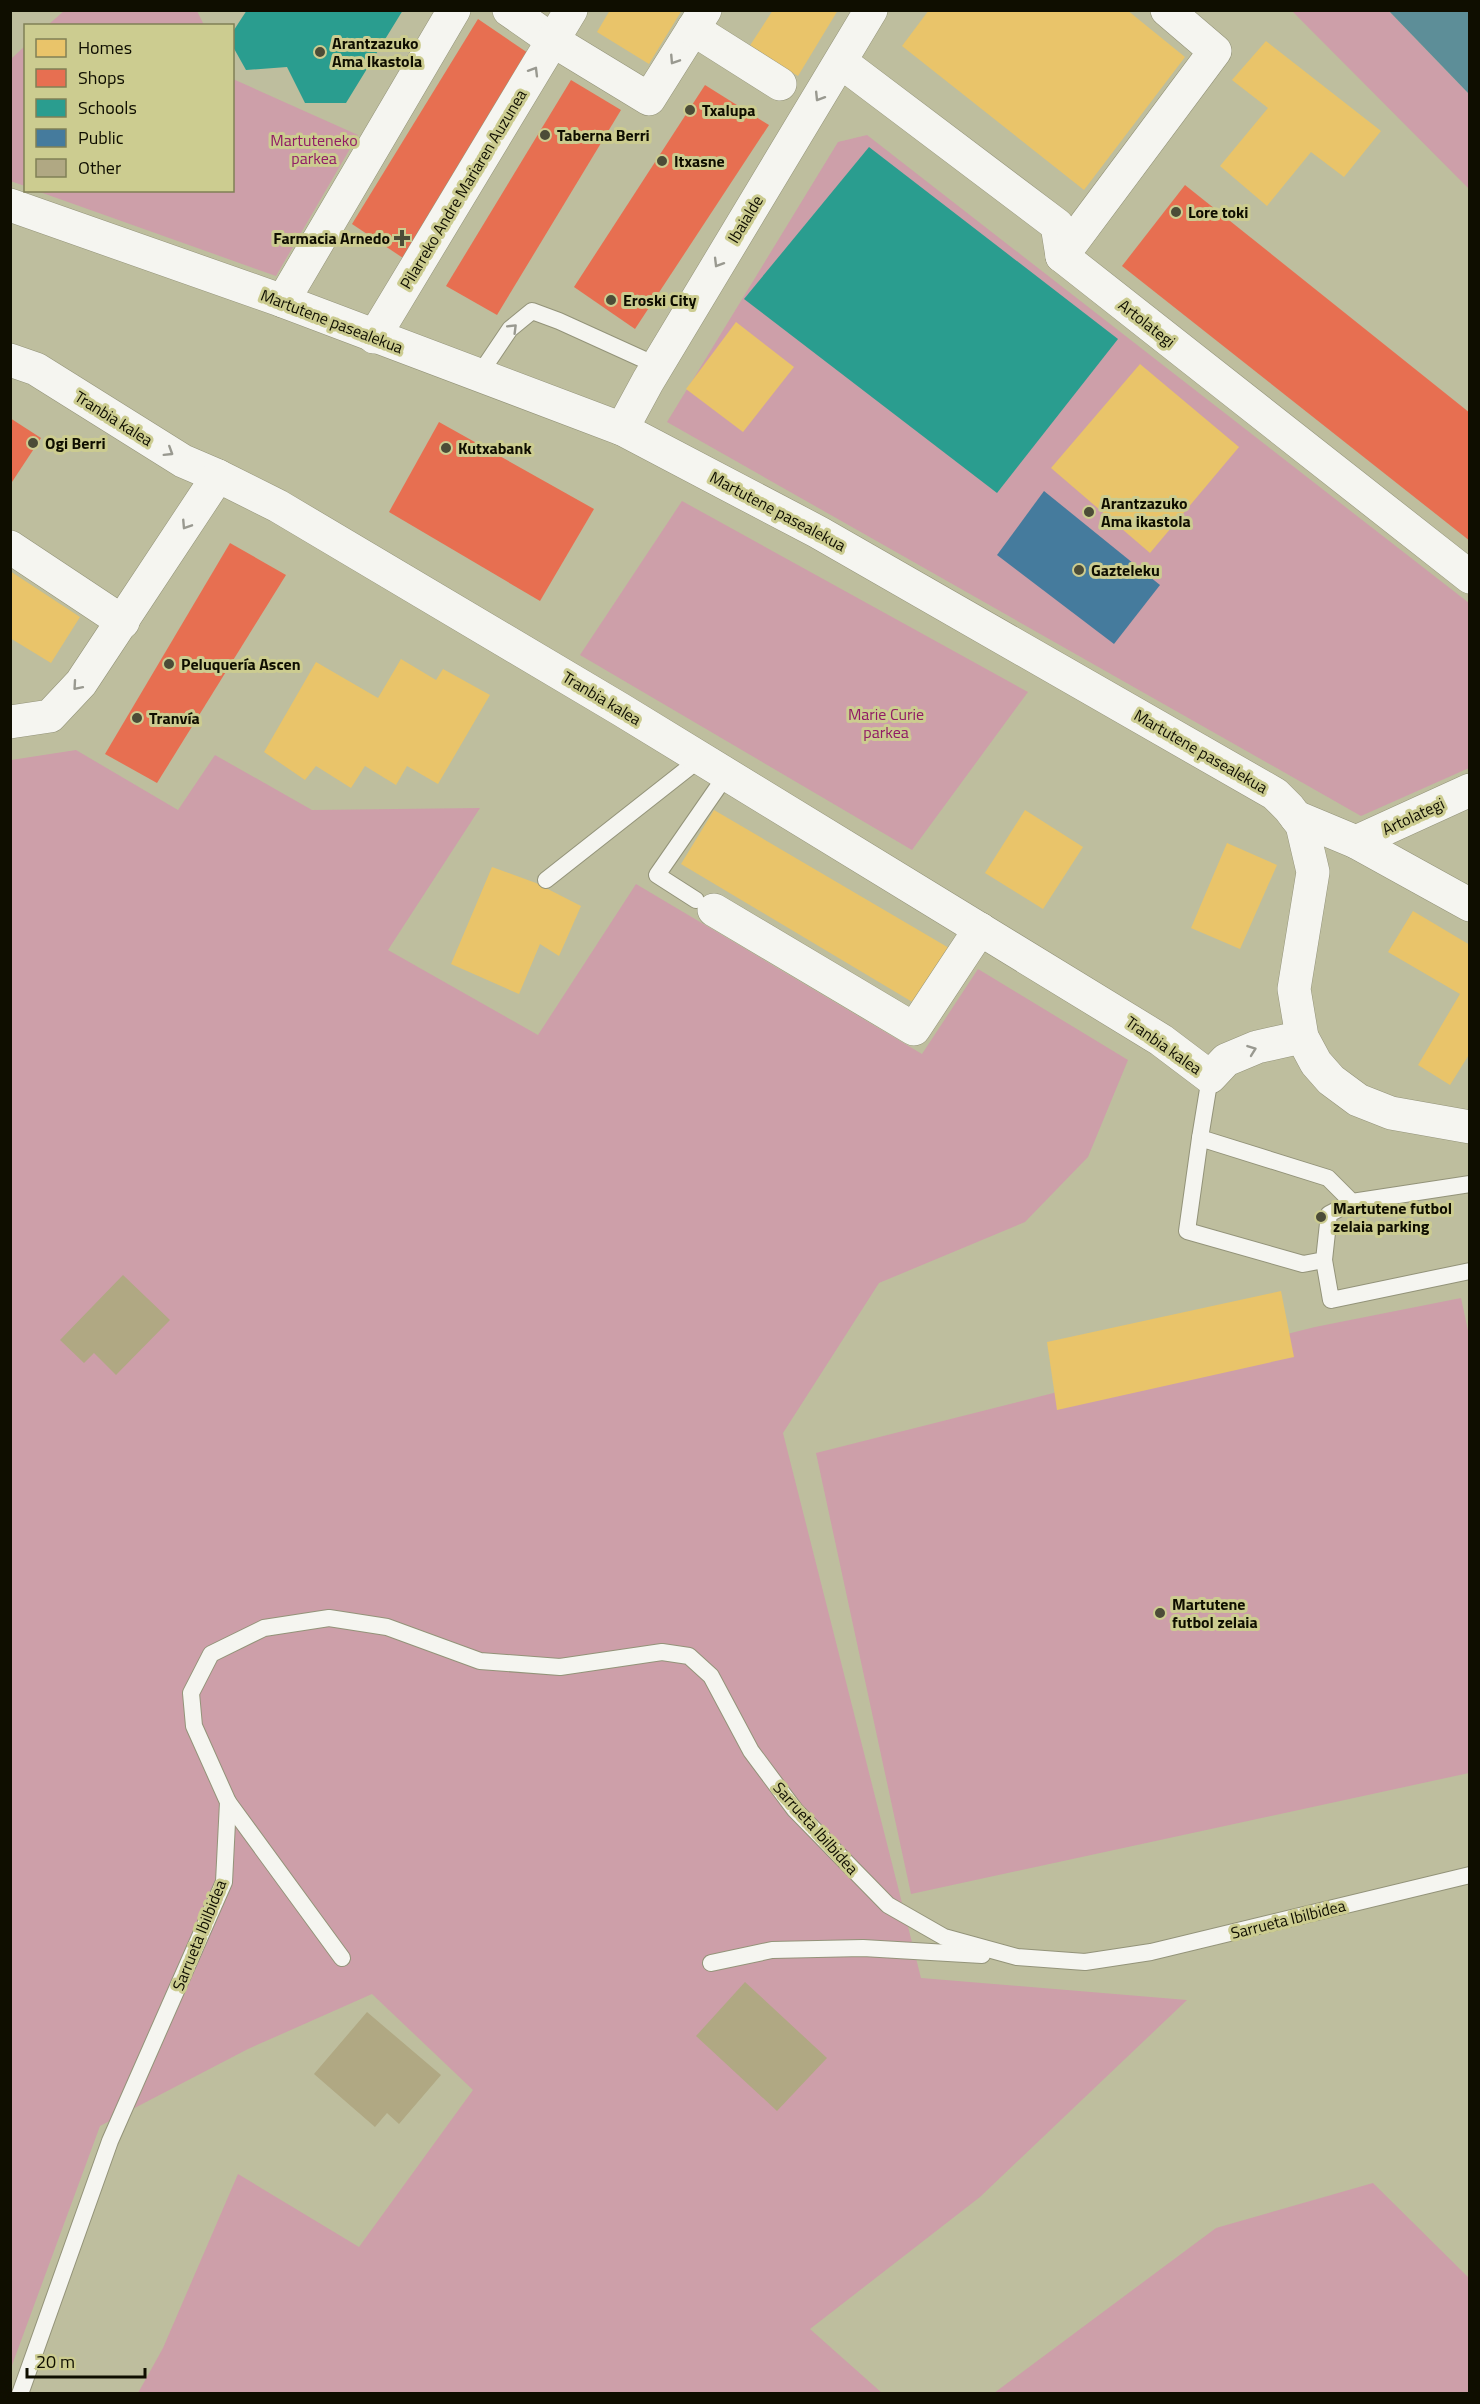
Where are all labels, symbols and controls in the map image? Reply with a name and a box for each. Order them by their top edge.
legend [24,24,234,192]
place label: Arantzazuko Ama Ikastola [332,31,422,73]
text: Homes [78,34,132,61]
marker: Arantzazuko Ama Ikastola [313,45,327,59]
one-way arrow [670,53,681,64]
text: Shops [78,64,125,91]
one-way arrow [527,67,538,77]
street label: Pilarreko Andre Mariaren Auzunea [394,85,532,293]
one-way arrow [815,90,826,101]
text: Schools [78,94,137,121]
place label: Txalupa [702,98,755,122]
marker: Txalupa [683,103,697,117]
place label: Taberna Berri [557,123,650,147]
text: Public [78,124,124,151]
park label: Martuteneko parkea [270,128,358,170]
marker: Taberna Berri [538,128,552,142]
place label: Itxasne [674,149,725,173]
text: Other [78,154,121,181]
marker: Itxasne [655,154,669,168]
street label: Ibaialde [721,190,769,248]
place label: Lore toki [1188,200,1248,224]
marker: Lore toki [1169,205,1183,219]
place label: Farmacia Arnedo [273,226,390,250]
marker: Farmacia Arnedo [395,231,409,245]
one-way arrow [714,257,726,268]
street label: Martutene pasealekua [257,283,407,359]
place label: Eroski City [623,288,696,312]
marker: Eroski City [604,293,618,307]
street label: Artolategi [1113,293,1181,353]
one-way arrow [506,324,516,335]
street label: Tranbia kalea [70,384,158,452]
place label: Ogi Berri [45,431,106,455]
marker: Ogi Berri [26,436,40,450]
place label: Kutxabank [458,436,532,460]
marker: Kutxabank [439,441,453,455]
one-way arrow [163,445,173,457]
street label: Martutene pasealekua [706,465,850,557]
place label: Arantzazuko Ama ikastola [1101,491,1191,533]
marker: Arantzazuko Ama ikastola [1082,505,1096,519]
one-way arrow [183,518,194,529]
place label: Gazteleku [1091,558,1160,582]
marker: Gazteleku [1072,563,1086,577]
place label: Peluquería Ascen [181,652,301,676]
marker: Peluquería Ascen [162,657,176,671]
street label: Tranbia kalea [558,665,646,731]
one-way arrow [74,679,85,690]
park label: Marie Curie parkea [848,702,924,744]
street label: Martutene pasealekua [1130,703,1272,799]
place label: Tranvía [149,706,200,730]
marker: Tranvía [130,711,144,725]
street label: Artolategi [1378,791,1448,841]
street label: Tranbia kalea [1121,1010,1207,1080]
one-way arrow [1246,1044,1257,1057]
place label: Martutene futbol zelaia parking [1333,1196,1452,1238]
marker: Martutene futbol zelaia parking [1314,1210,1328,1224]
place label: Martutene futbol zelaia [1172,1592,1258,1634]
marker: Martutene futbol zelaia [1153,1606,1167,1620]
street label: Sarrueta Ibilbidea [768,1776,864,1880]
street label: Sarrueta Ibilbidea [166,1876,232,1994]
street label: Sarrueta Ibilbidea [1228,1893,1348,1945]
scale bar [27,2341,146,2379]
text: 20 m [36,2348,75,2375]

